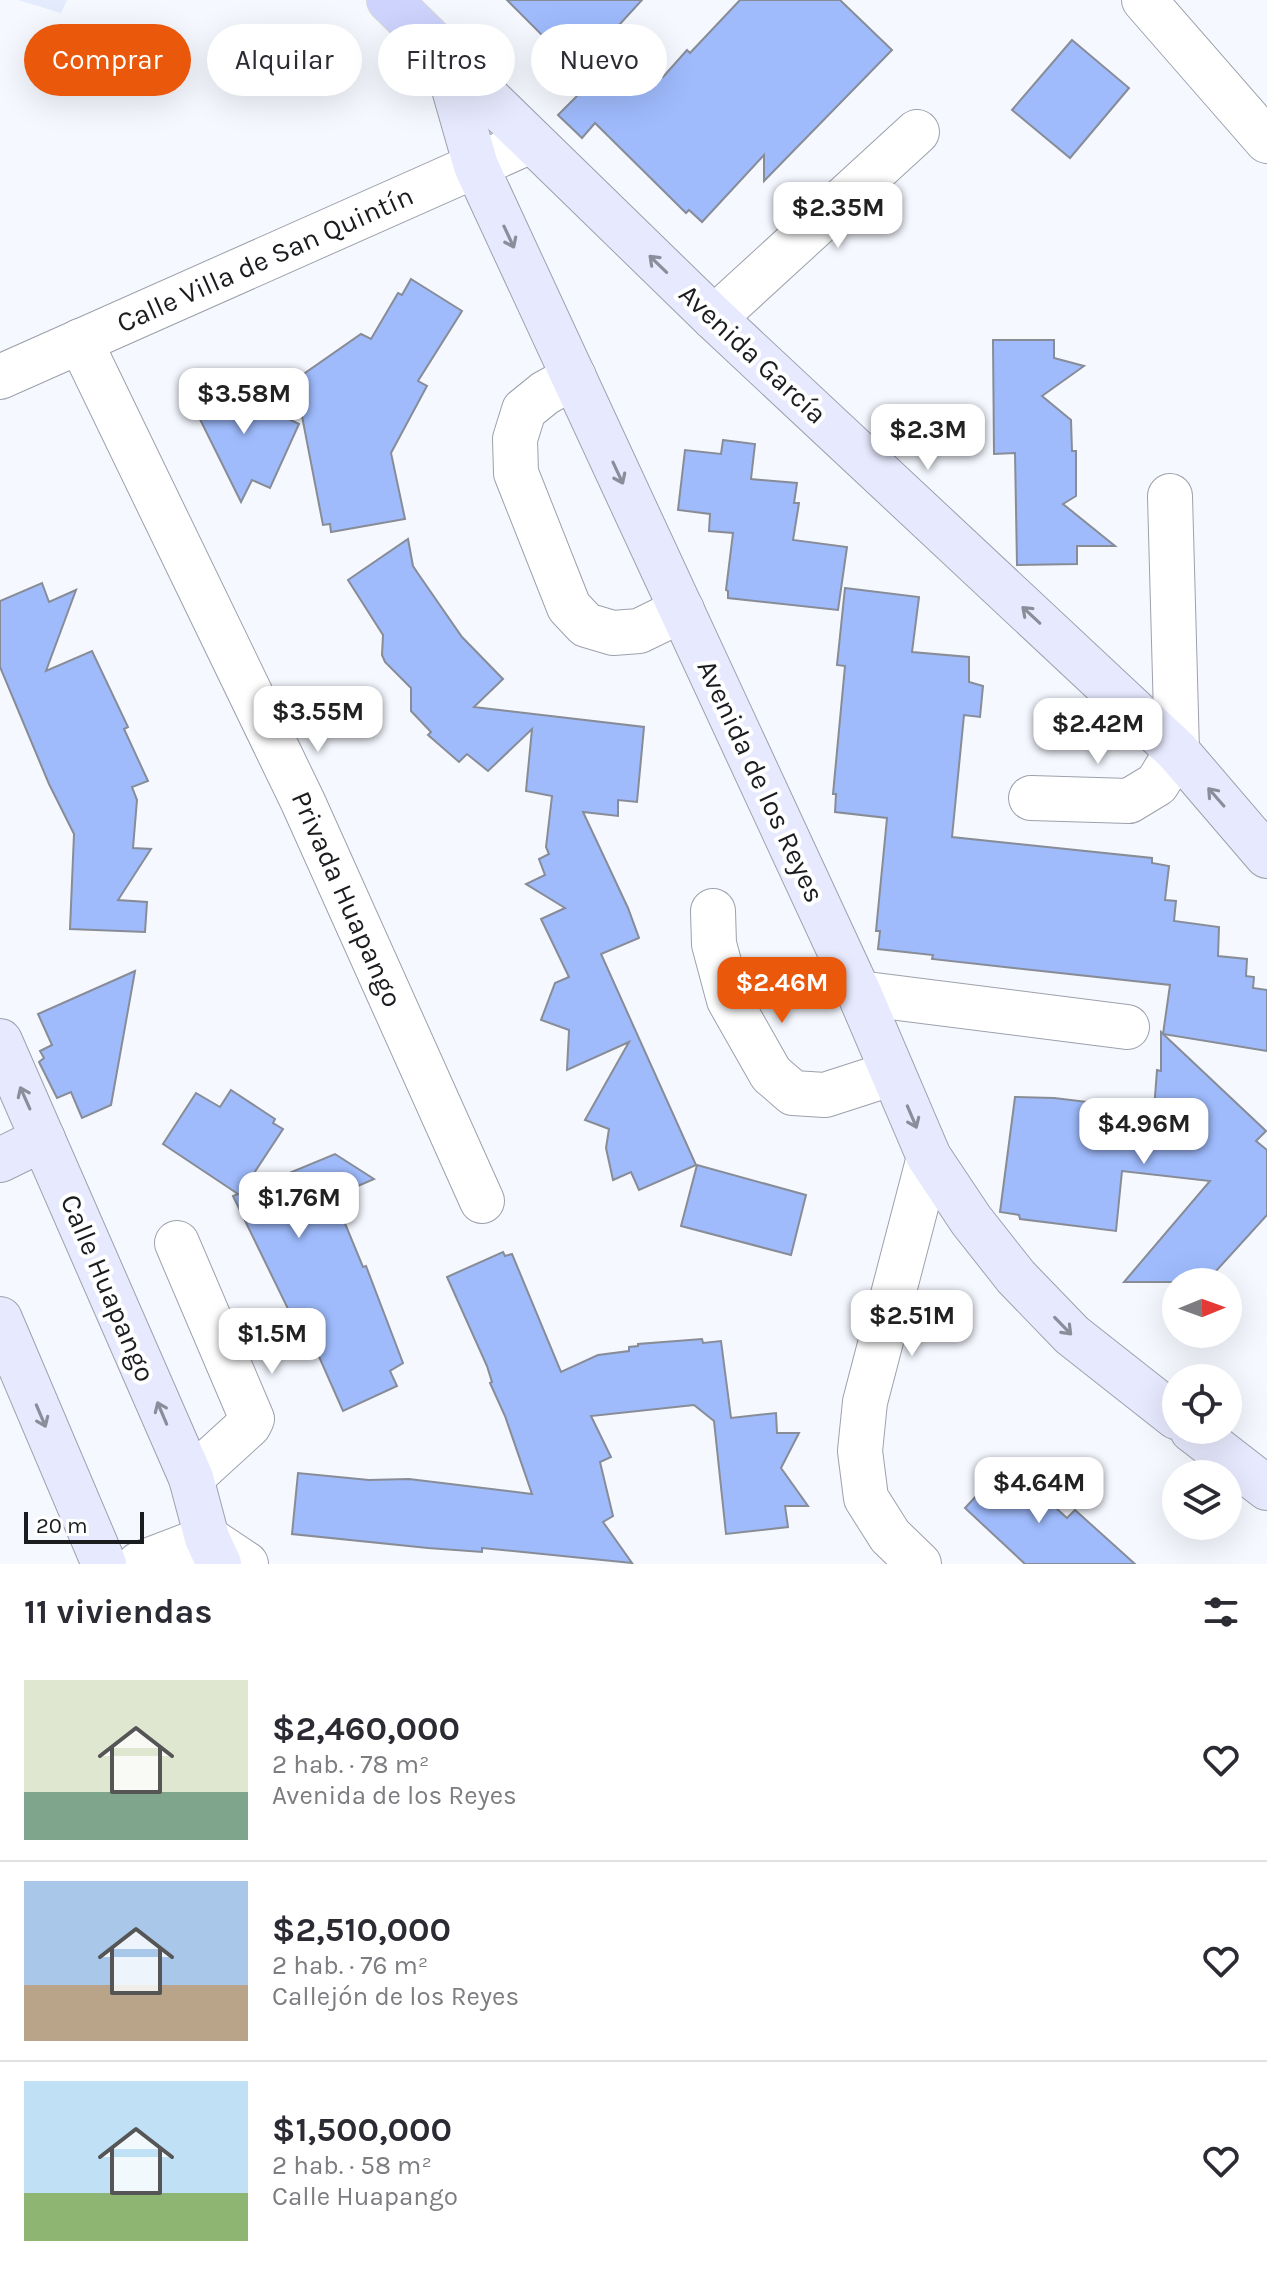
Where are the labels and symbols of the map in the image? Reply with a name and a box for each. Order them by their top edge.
street label: Calle Villa de San Quintín [112,179,418,339]
pin: $2.35M [773,182,903,250]
one-way arrow [502,225,517,249]
one-way arrow [648,255,668,274]
street label: Avenida García [672,277,834,431]
pin: $3.58M [179,368,309,436]
pin: $2.3M [872,404,984,472]
one-way arrow [611,461,626,485]
one-way arrow [1021,606,1041,625]
street label: Avenida de los Reyes [690,655,832,907]
pin: $3.55M [253,686,383,754]
pin: $2.42M [1033,698,1163,766]
street label: Privada Huapango [285,786,409,1012]
one-way arrow [1207,788,1225,808]
pin: $2.46M [717,957,847,1025]
one-way arrow [16,1086,31,1110]
pin: $4.96M [1079,1098,1209,1166]
one-way arrow [905,1105,920,1129]
pin: $1.76M [234,1172,364,1240]
street label: Calle Huapango [54,1189,162,1387]
north arrow [1162,1268,1242,1348]
pin: $2.51M [847,1290,977,1358]
pin: $1.5M [216,1308,328,1376]
one-way arrow [1053,1316,1072,1336]
one-way arrow [154,1401,169,1426]
one-way arrow [35,1403,50,1428]
pin: $4.64M [974,1457,1104,1525]
scale bar [24,1508,144,1544]

